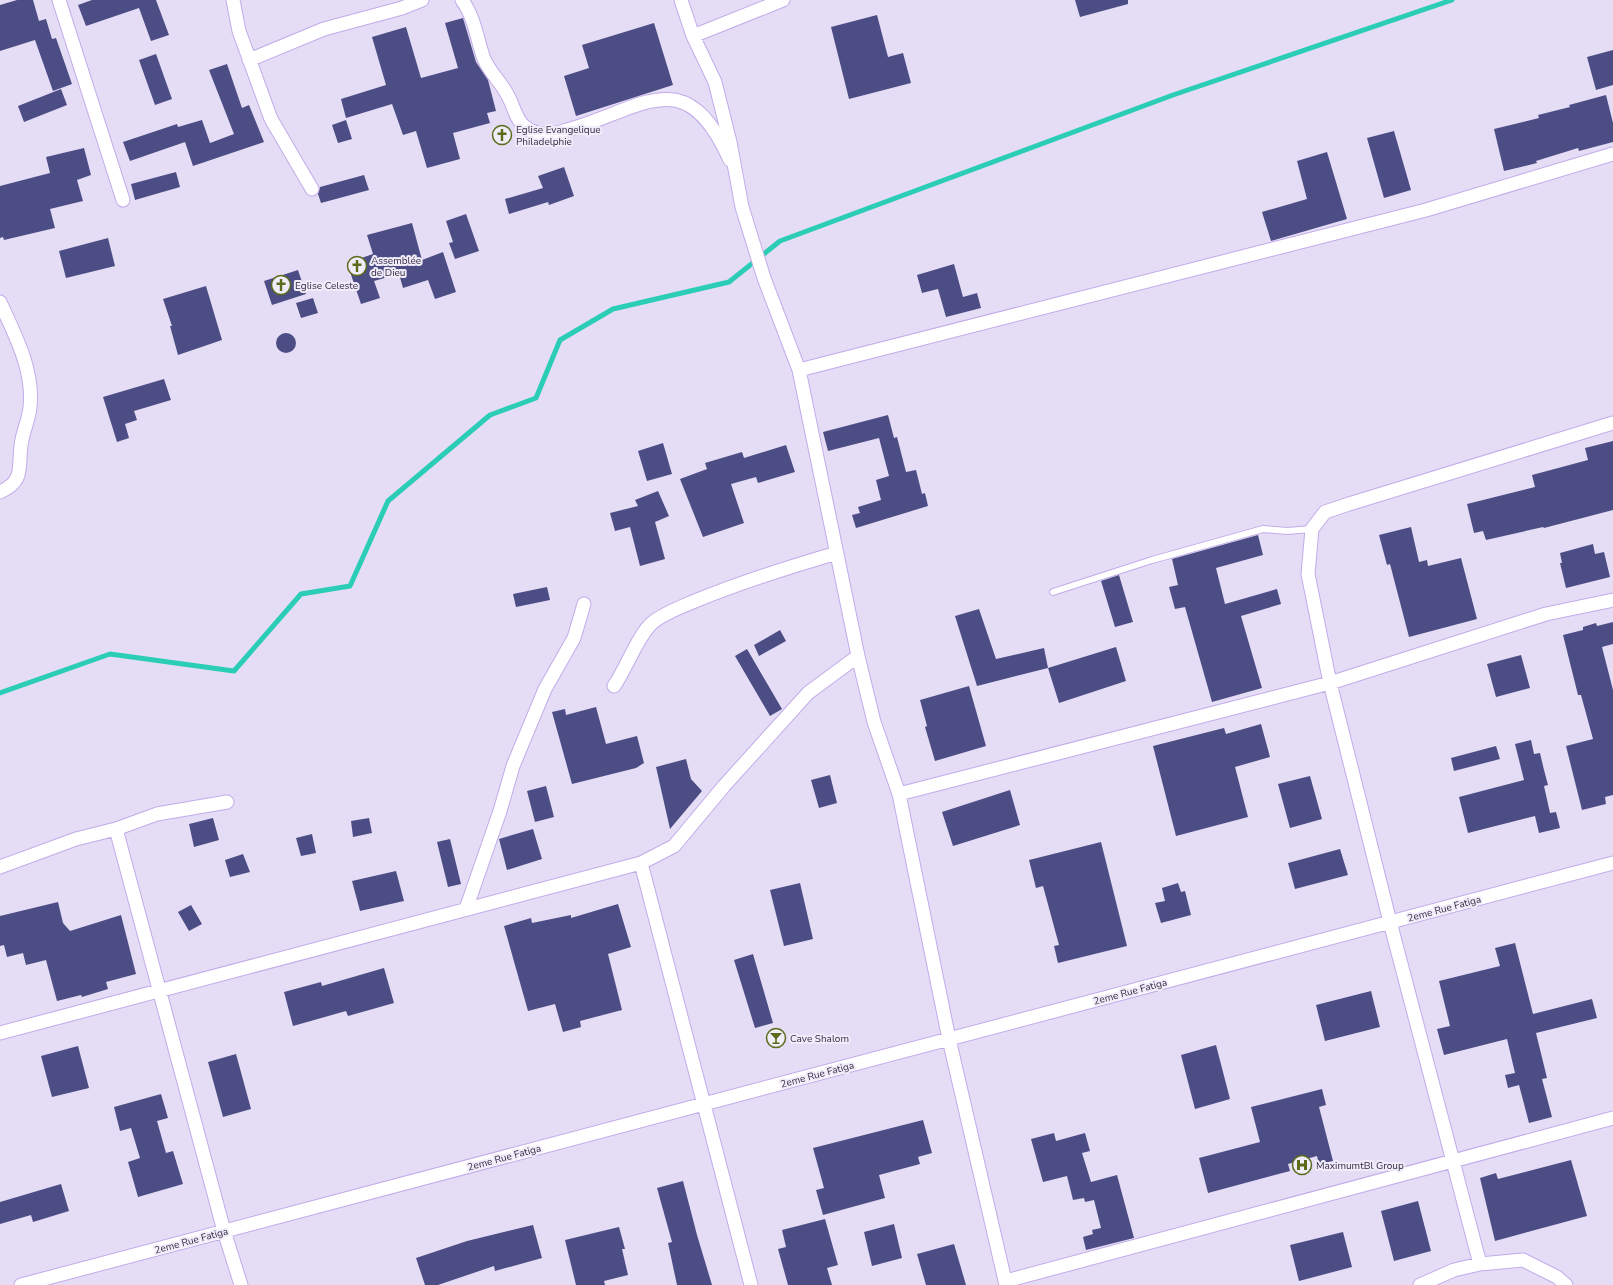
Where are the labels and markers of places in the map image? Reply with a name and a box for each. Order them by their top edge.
place label: Eglise Evangelique Philadelphie [516,123,601,149]
church icon: Eglise Evangelique Philadelphie [491,124,513,146]
place label: Assemblée de Dieu [371,254,421,280]
church icon: Assemblée de Dieu [346,255,368,277]
church icon: Eglise Celeste [270,274,292,296]
place label: Eglise Celeste [295,279,358,293]
bar icon: Cave Shalom [765,1027,787,1049]
place label: Cave Shalom [790,1032,849,1046]
hospital icon: MaximumtBl Group [1291,1154,1313,1176]
place label: MaximumtBl Group [1316,1159,1404,1173]

